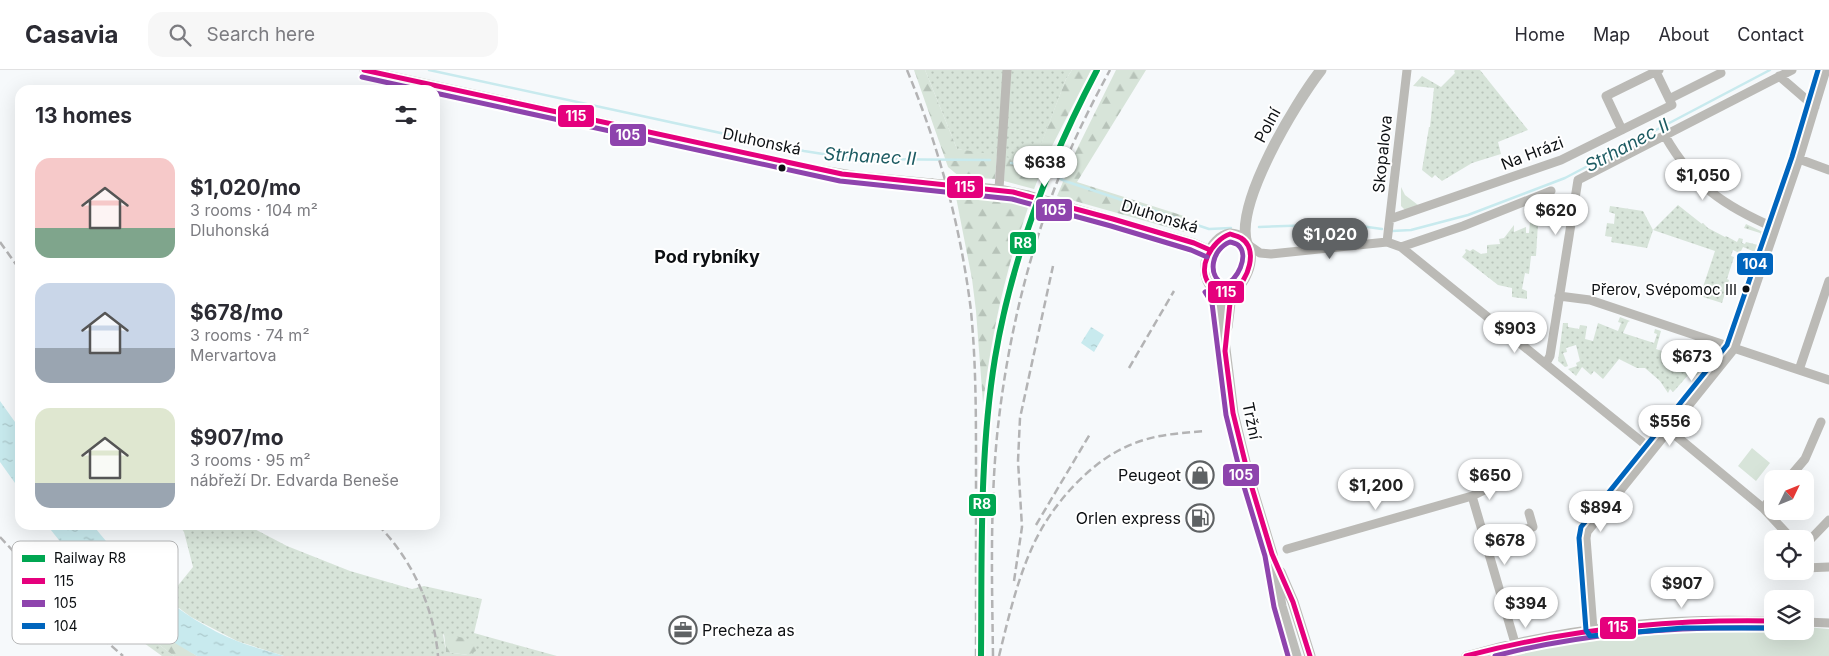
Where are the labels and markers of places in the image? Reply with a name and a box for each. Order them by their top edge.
pin: $638 [1015,146,1075,188]
pin: $1,050 [1662,158,1744,201]
unlabelled marker [777,163,787,173]
pin: $620 [1526,194,1586,236]
pin: $1,020 [1289,218,1371,260]
place label: Přerov, Svépomoc III [1591,280,1737,299]
marker: Přerov, Svépomoc III [1741,284,1751,294]
pin: $903 [1485,312,1545,354]
pin: $673 [1662,340,1722,382]
pin: $556 [1640,404,1700,447]
pin: $650 [1460,458,1520,501]
shop icon: Peugeot [1185,460,1215,490]
place label: Peugeot [1118,465,1181,485]
pin: $1,200 [1335,468,1417,511]
pin: $894 [1571,490,1631,533]
fuel station icon: Orlen express [1185,503,1215,533]
place label: Orlen express [1076,508,1181,528]
pin: $678 [1475,524,1535,566]
pin: $907 [1652,566,1712,609]
pin: $394 [1496,586,1556,629]
office icon: Precheza as [668,615,698,645]
place label: Precheza as [702,620,795,640]

